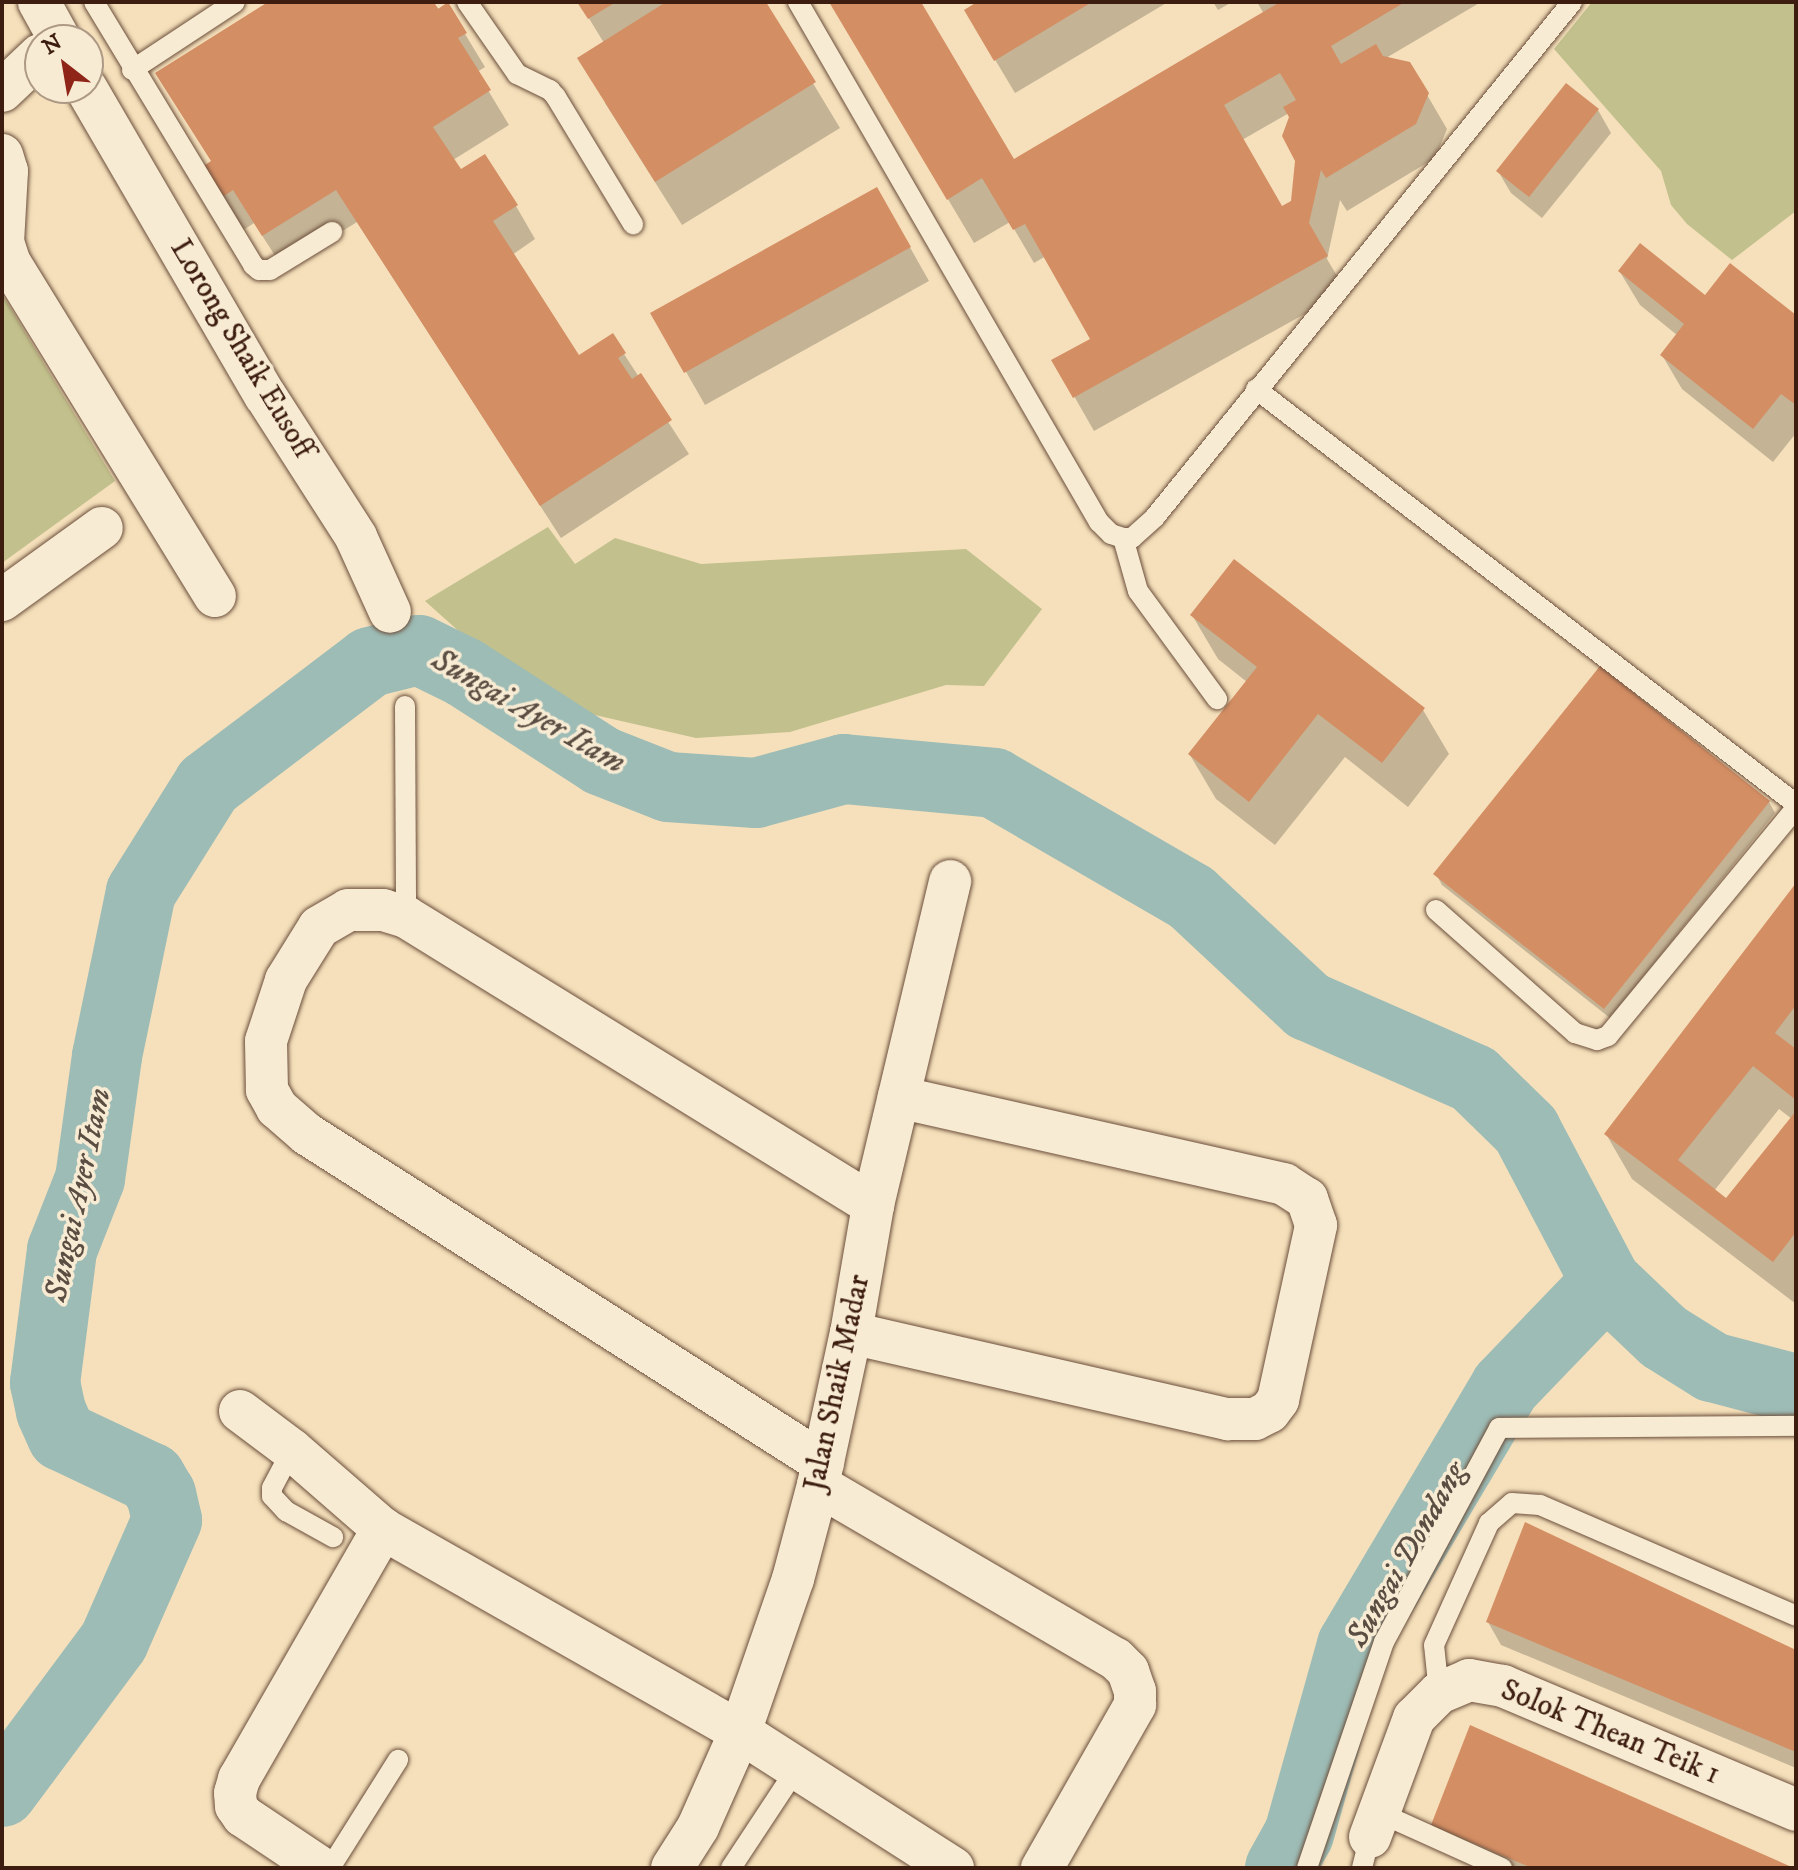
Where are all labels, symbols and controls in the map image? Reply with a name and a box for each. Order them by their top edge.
north arrow [24,24,104,104]
text: N [38,28,67,61]
street label: Lorong Shaik Eusoff [161,233,321,465]
water label: Sungai Ayer Itam [424,641,632,783]
water label: Sungai Ayer Itam [38,1085,120,1305]
street label: Jalan Shaik Madar [797,1272,879,1494]
water label: Sungai Dondang [1339,1456,1475,1654]
street label: Solok Thean Teik 1 [1495,1673,1725,1793]

